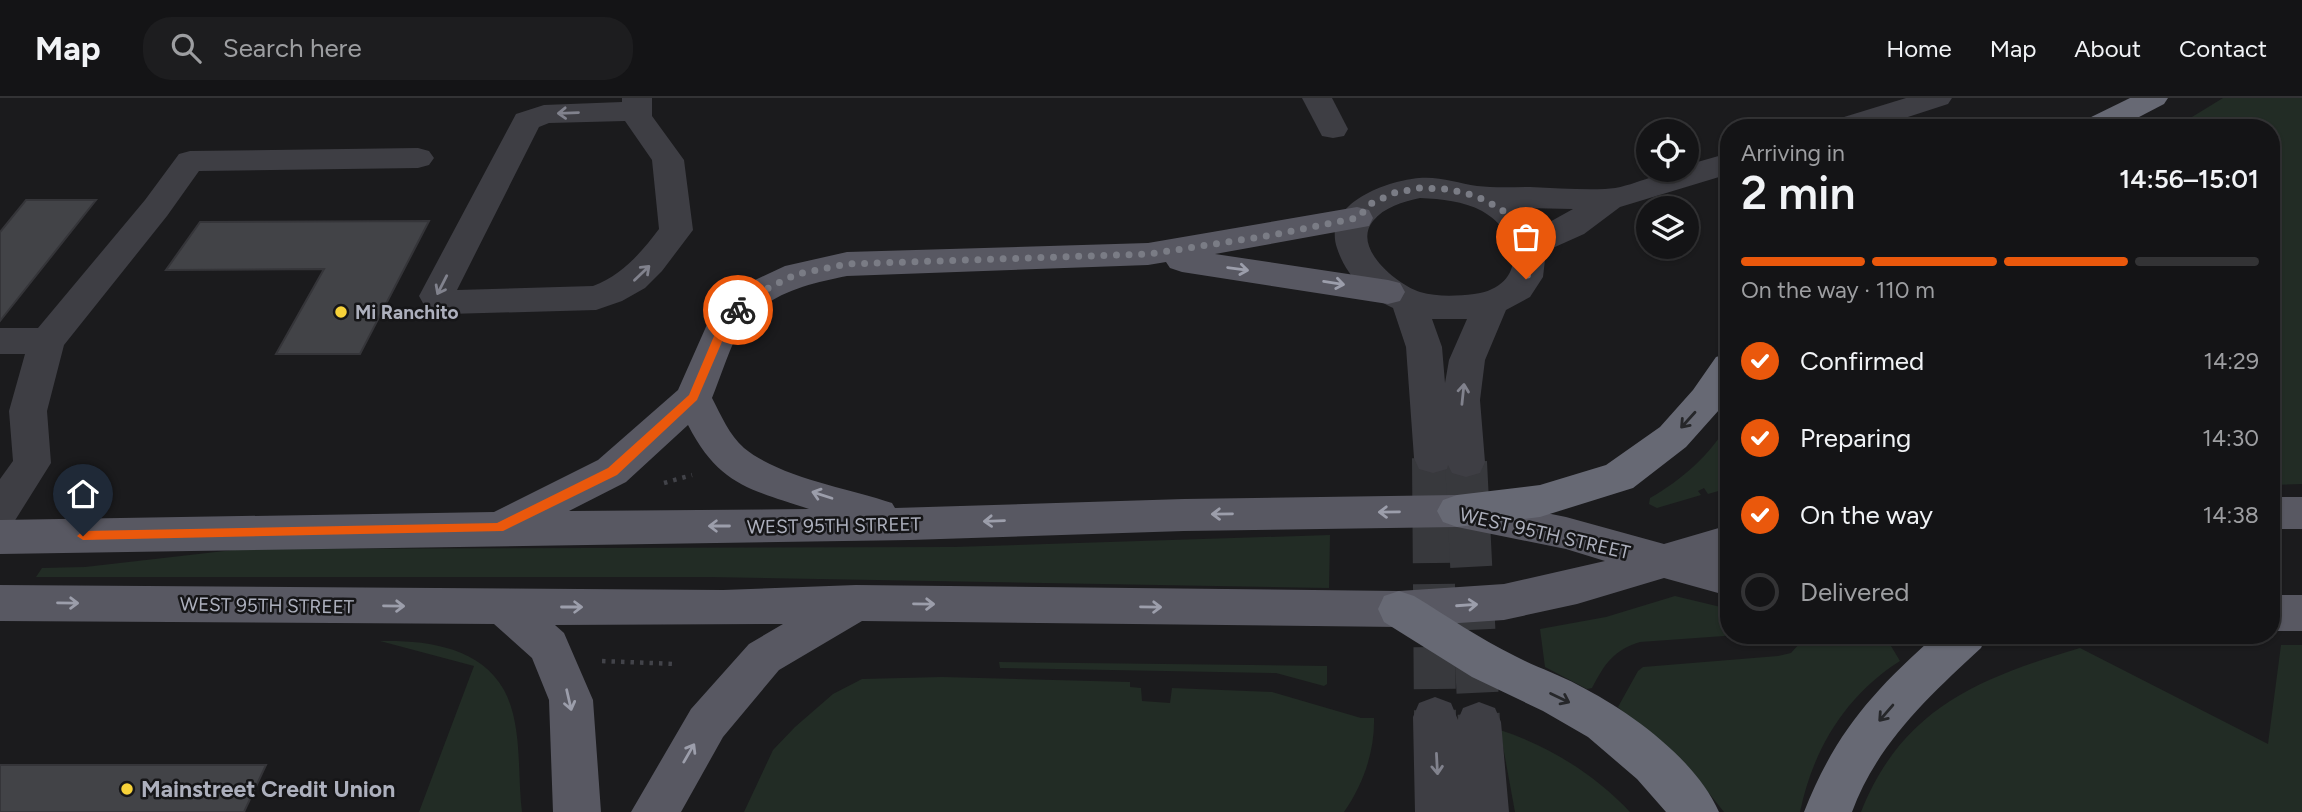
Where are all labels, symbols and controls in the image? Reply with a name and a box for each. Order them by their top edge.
search box [143,17,633,80]
text: Map [35,29,101,68]
icon: search [167,29,205,67]
text: Search here [223,32,362,64]
text: Home [1886,34,1952,63]
text: Map [1990,34,2036,63]
text: About [2074,34,2141,63]
text: Contact [2179,34,2267,63]
one-way arrow [557,107,580,120]
map controls [1636,119,1699,259]
button: locate [1636,119,1699,182]
text: Arriving in [1741,139,1845,167]
text: 14:56–15:01 [2119,163,2259,195]
text: 2 min [1741,165,1856,221]
button: layers [1636,196,1699,259]
pin [1496,207,1556,279]
icon: bag [1507,218,1545,256]
one-way arrow [1226,263,1249,276]
one-way arrow [633,264,650,281]
one-way arrow [435,274,448,295]
courier [703,275,773,345]
text: On the way · 110 m [1741,276,1935,304]
one-way arrow [1322,277,1345,290]
icon: bike [719,291,757,329]
place label: Mi Ranchito [355,301,459,324]
marker: Mi Ranchito [333,304,349,320]
icon: check [1741,342,1779,380]
text: Confirmed [1800,345,1924,377]
text: 14:29 [2204,347,2259,375]
one-way arrow [1457,383,1470,406]
one-way arrow [1680,411,1696,429]
icon: check [1741,419,1779,457]
text: Preparing [1800,422,1911,454]
text: 14:30 [2202,424,2259,452]
pin [53,464,113,536]
icon: home [64,475,102,513]
one-way arrow [811,488,833,501]
icon: check [1741,496,1779,534]
text: On the way [1800,499,1933,531]
text: 14:38 [2203,501,2259,529]
street label: WEST 95TH STREET [1457,503,1633,564]
one-way arrow [1377,505,1400,519]
one-way arrow [1210,507,1233,521]
street label: WEST 95TH STREET [747,512,922,539]
one-way arrow [983,515,1006,528]
one-way arrow [708,519,731,533]
text: Delivered [1800,576,1909,608]
street label: WEST 95TH STREET [180,592,355,619]
one-way arrow [56,596,79,610]
one-way arrow [912,597,935,611]
one-way arrow [1455,598,1478,611]
one-way arrow [382,599,405,613]
one-way arrow [1140,600,1163,613]
one-way arrow [560,601,583,614]
one-way arrow [563,688,576,710]
one-way arrow [1549,691,1570,705]
one-way arrow [1878,703,1894,721]
one-way arrow [683,743,696,764]
one-way arrow [1431,753,1444,776]
place label: Mainstreet Credit Union [141,775,395,803]
marker: Mainstreet Credit Union [119,781,135,797]

